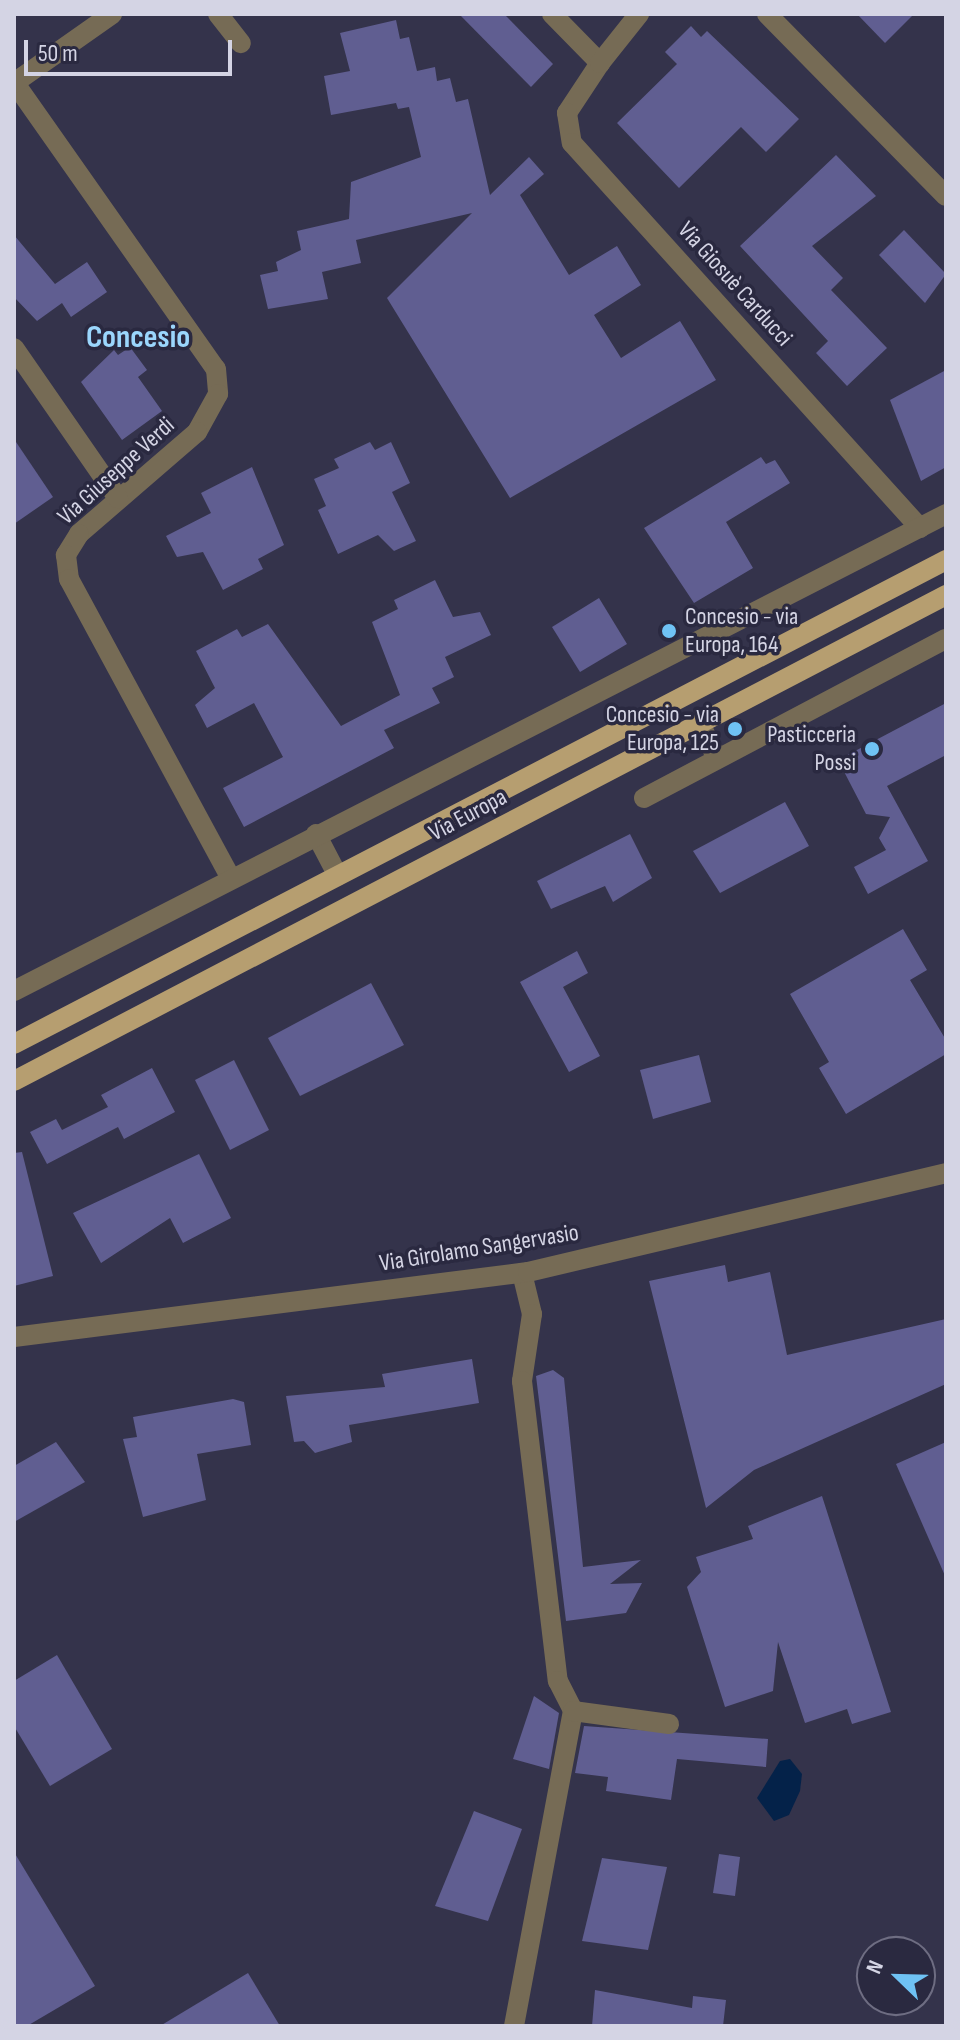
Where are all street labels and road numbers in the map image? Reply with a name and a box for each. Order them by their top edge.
street label: Via Giosuè Carducci [672,216,798,352]
street label: Via Giuseppe Verdi [52,411,180,531]
street label: Via Europa [424,783,512,847]
street label: Via Girolamo Sangervasio [377,1218,581,1278]

